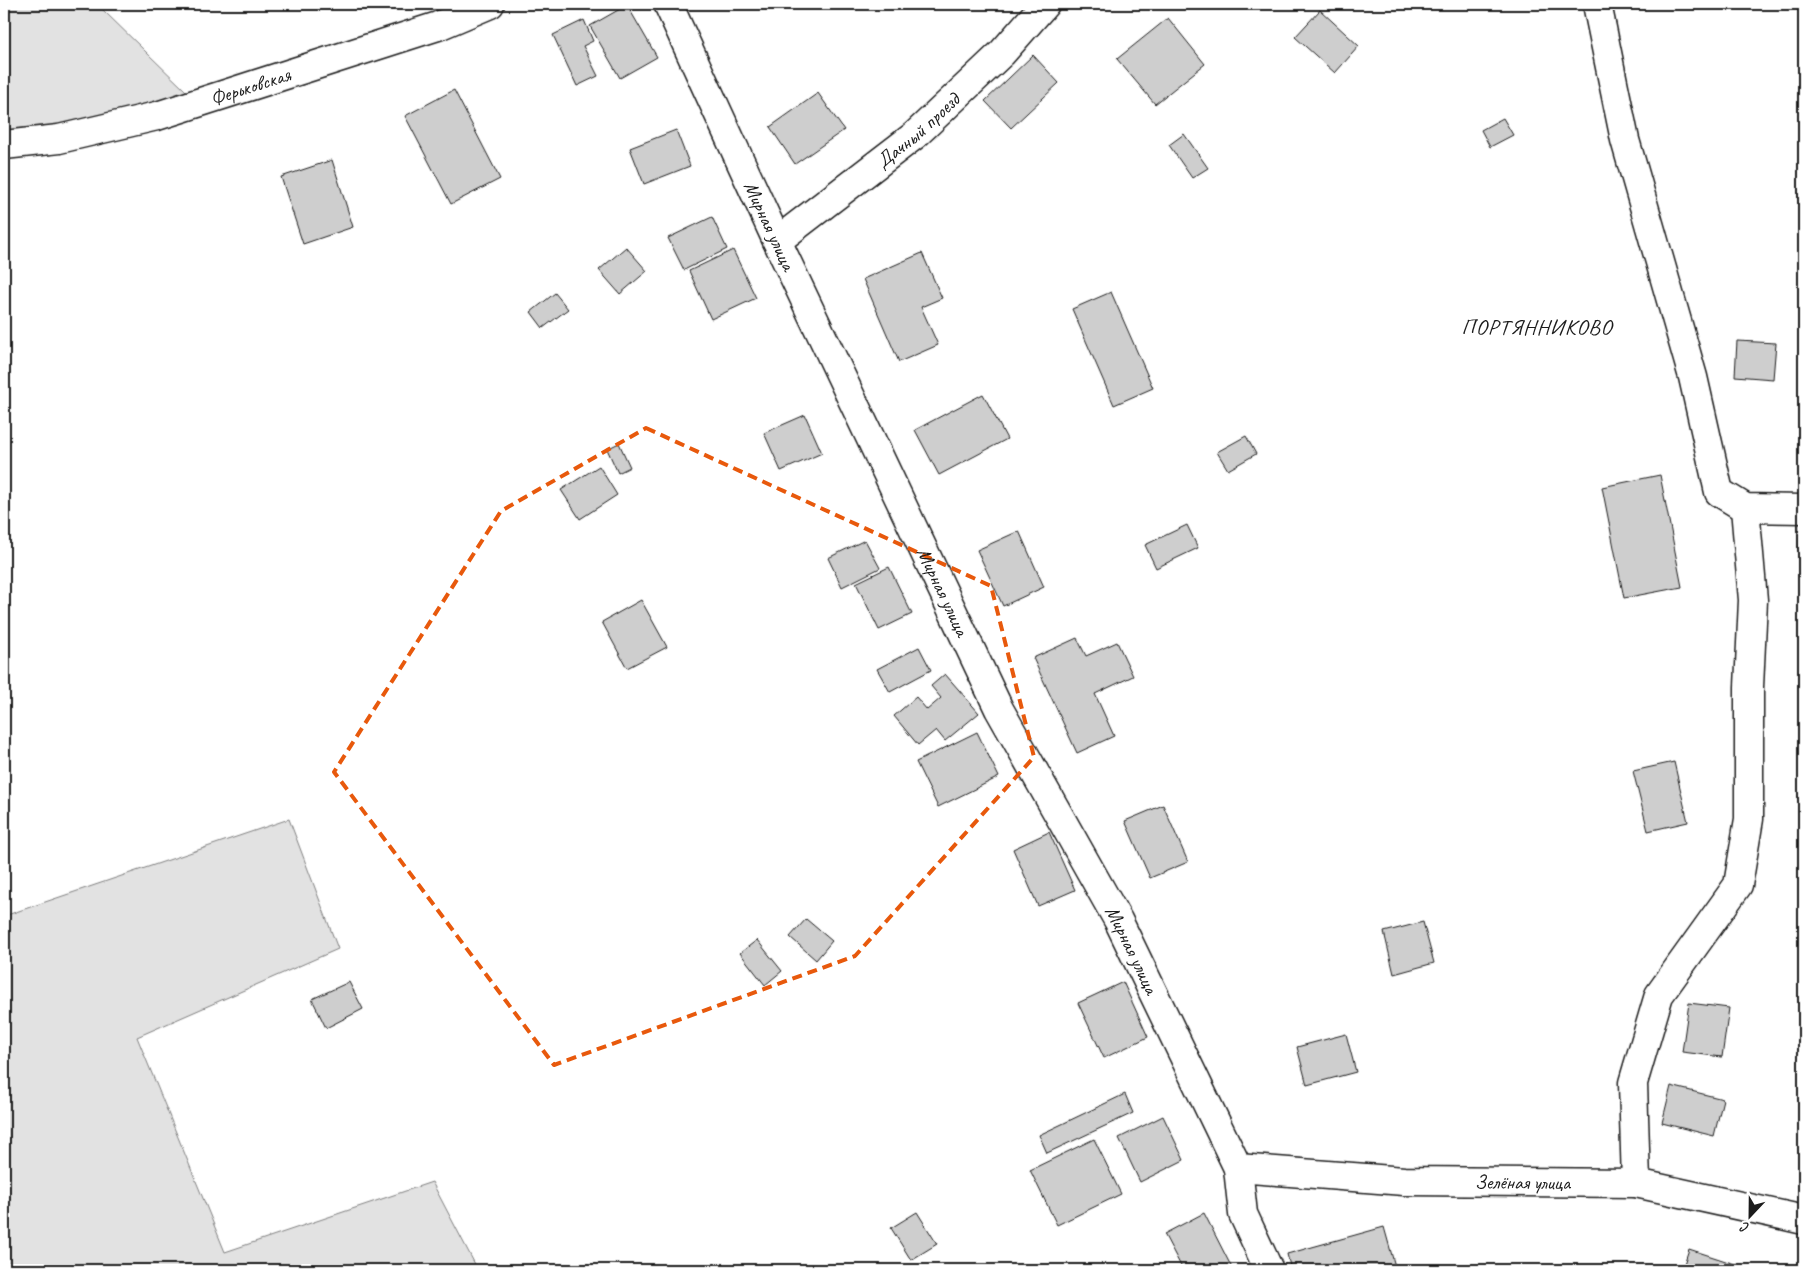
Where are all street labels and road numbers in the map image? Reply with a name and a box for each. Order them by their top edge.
street label: Ферьковская [207,61,294,111]
street label: Дачный проезд [871,86,966,173]
street label: Мирная улица [739,177,802,276]
street label: Мирная улица [912,543,976,642]
street label: Мирная улица [1100,901,1165,1000]
street label: Зелёная улица [1475,1169,1572,1195]

